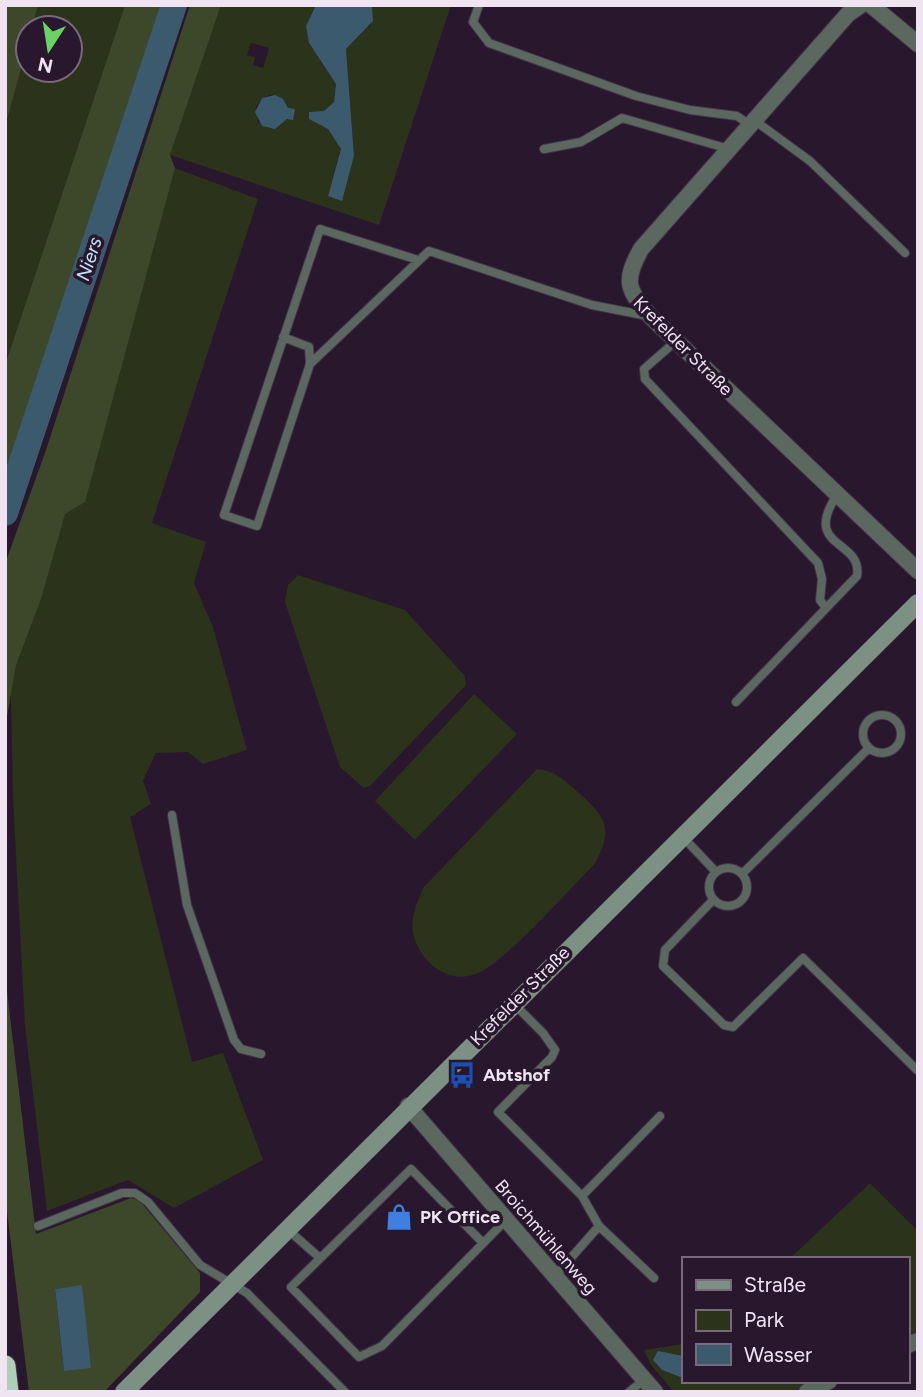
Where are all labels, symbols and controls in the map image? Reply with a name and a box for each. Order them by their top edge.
north arrow [14,14,84,84]
text: N [36,52,55,78]
water label: Niers [71,234,107,284]
street label: Krefelder Straße [629,292,737,400]
street label: Krefelder Straße [466,942,574,1050]
bus stop icon: Abtshof [447,1060,477,1090]
place label: Abtshof [483,1064,551,1086]
street label: Broichmühlenweg [490,1175,602,1299]
shop icon: PK Office [384,1202,414,1232]
place label: PK Office [420,1206,500,1228]
legend [682,1257,909,1383]
text: Straße [744,1272,806,1297]
text: Park [744,1307,785,1332]
text: Wasser [744,1342,812,1367]

